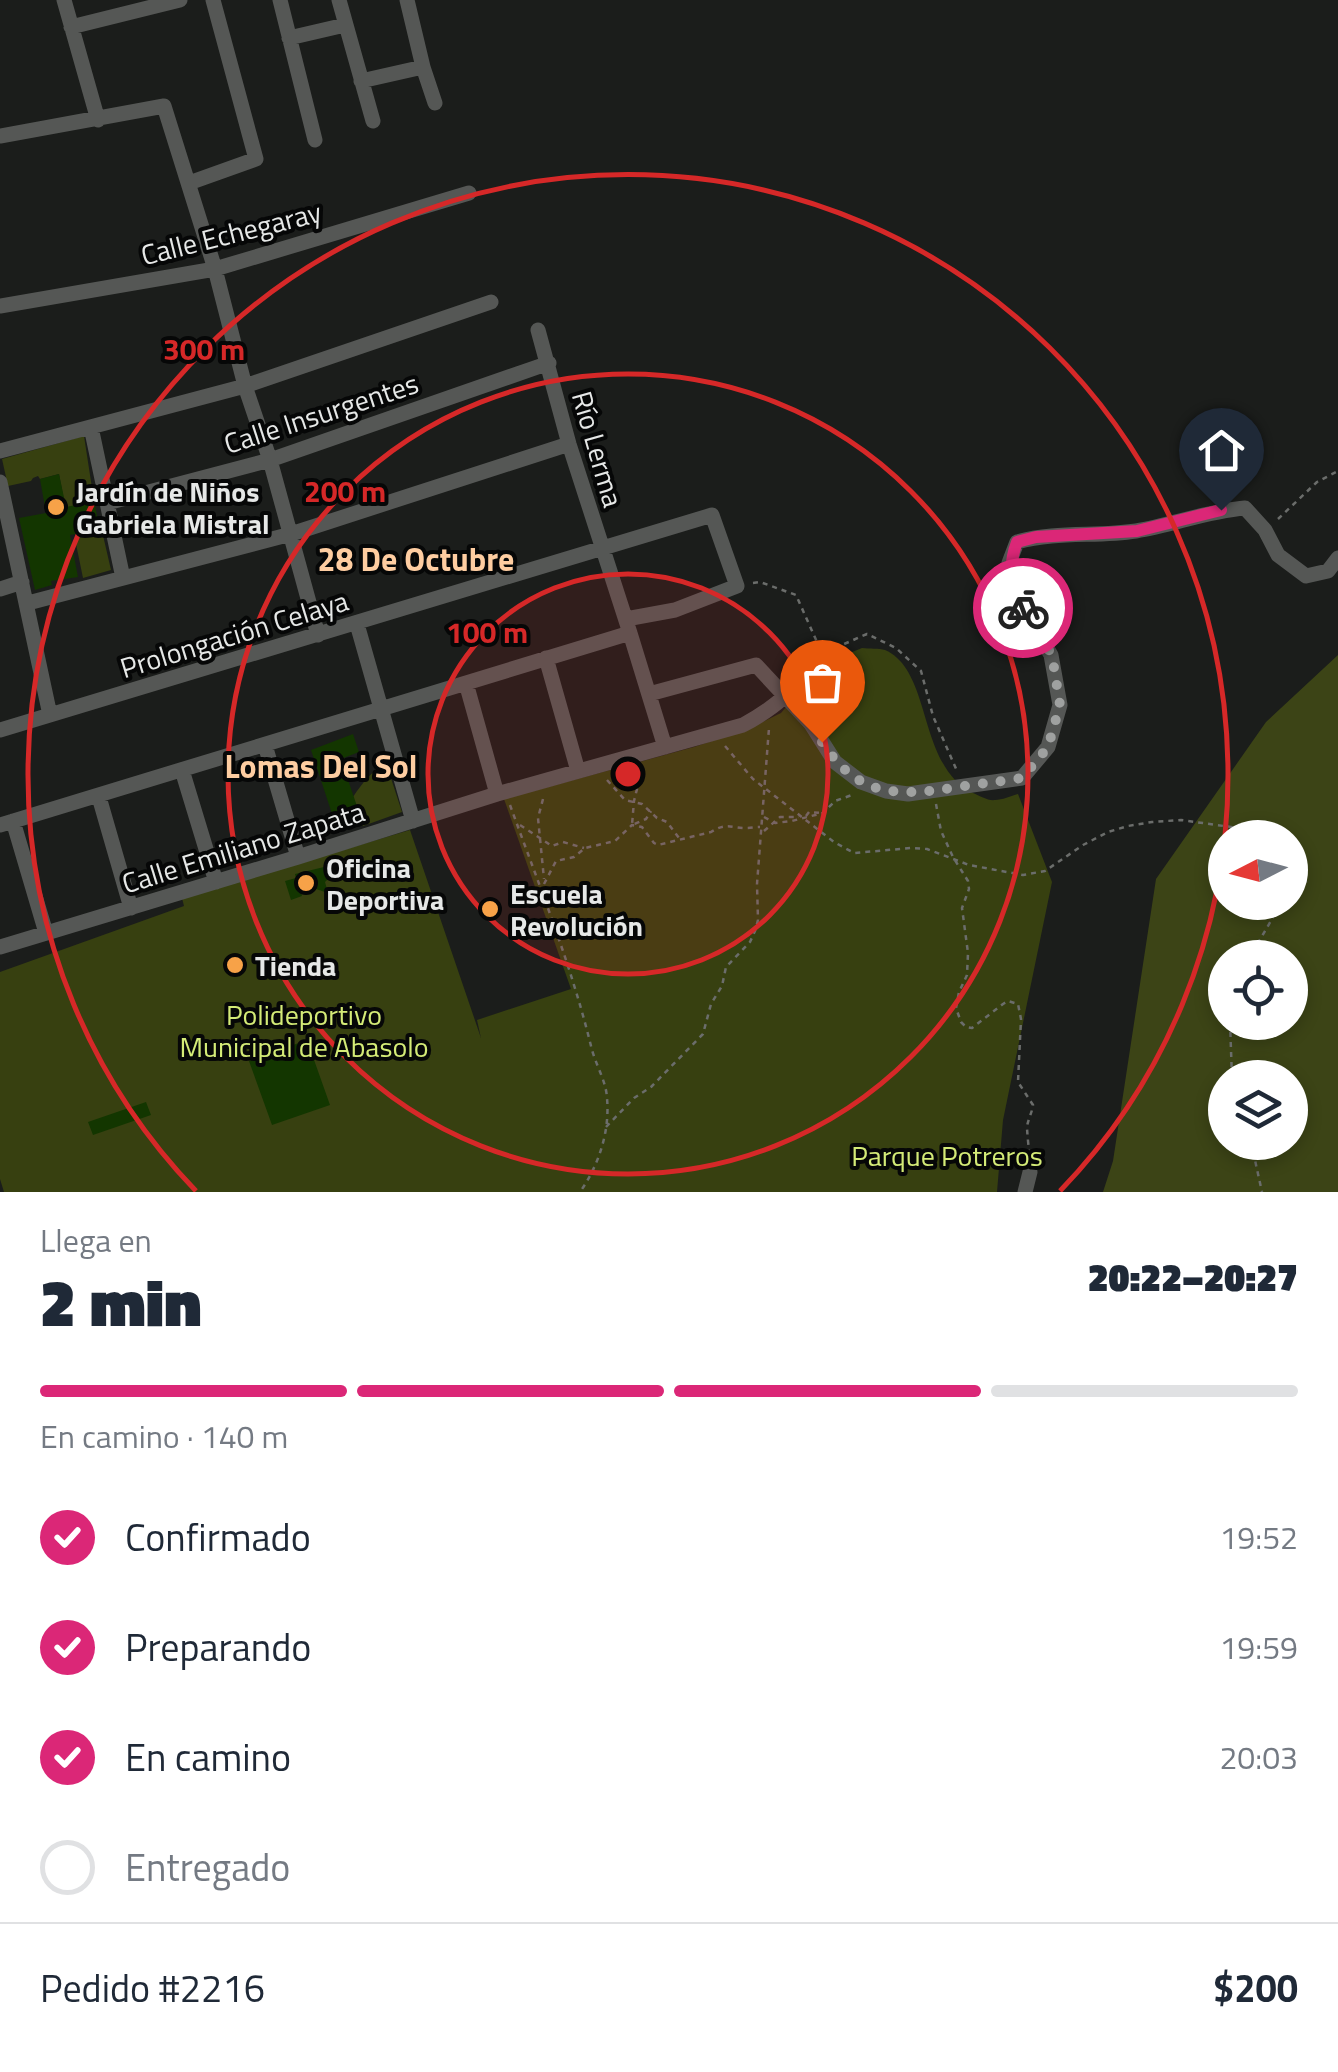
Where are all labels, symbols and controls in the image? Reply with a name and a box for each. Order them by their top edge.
street label: Calle Echegaray [136,190,326,276]
text: 300 m [163,326,245,372]
street label: Calle Insurgentes [218,361,424,465]
street label: Río Lerma [561,386,635,512]
pin [1179,408,1264,511]
icon: home [1194,423,1249,478]
text: 200 m [304,468,386,514]
place label: Jardín de Niños Gabriela Mistral [76,470,270,545]
marker: Jardín de Niños Gabriela Mistral [45,496,67,518]
district label: 28 De Octubre [318,535,514,583]
courier [973,558,1073,658]
street label: Prolongación Celaya [115,579,353,689]
icon: bike [996,581,1051,636]
text: 100 m [446,609,528,655]
pin [780,640,865,743]
icon: bag [795,655,850,710]
district label: Lomas Del Sol [225,742,417,790]
centre of rings [610,756,646,792]
street label: Calle Emiliano Zapata [116,790,370,904]
north arrow [1208,820,1308,920]
map controls [1208,820,1308,1160]
place label: Oficina Deportiva [326,846,444,921]
marker: Oficina Deportiva [295,872,317,894]
place label: Escuela Revolución [510,872,643,947]
marker: Escuela Revolución [479,898,501,920]
button: locate [1208,940,1308,1040]
place label: Tienda [255,944,336,987]
marker: Tienda [224,954,246,976]
park label: Polideportivo Municipal de Abasolo [180,993,428,1068]
button: layers [1208,1060,1308,1160]
park label: Parque Potreros [851,1134,1043,1177]
text: Llega en [40,1216,152,1264]
text: 20:22–20:27 [1088,1248,1298,1306]
text: 2 min [40,1252,201,1351]
text: En camino · 140 m [40,1412,288,1460]
text: Confirmado [125,1508,311,1566]
icon: check [40,1510,95,1565]
text: 19:52 [1219,1513,1298,1561]
text: Preparando [125,1618,311,1676]
icon: check [40,1620,95,1675]
text: 19:59 [1219,1623,1298,1671]
text: En camino [125,1728,291,1786]
icon: check [40,1730,95,1785]
text: 20:03 [1219,1733,1298,1781]
text: Entregado [125,1838,290,1896]
text: Pedido #2216 [40,1959,265,2017]
text: $200 [1213,1959,1298,2017]

